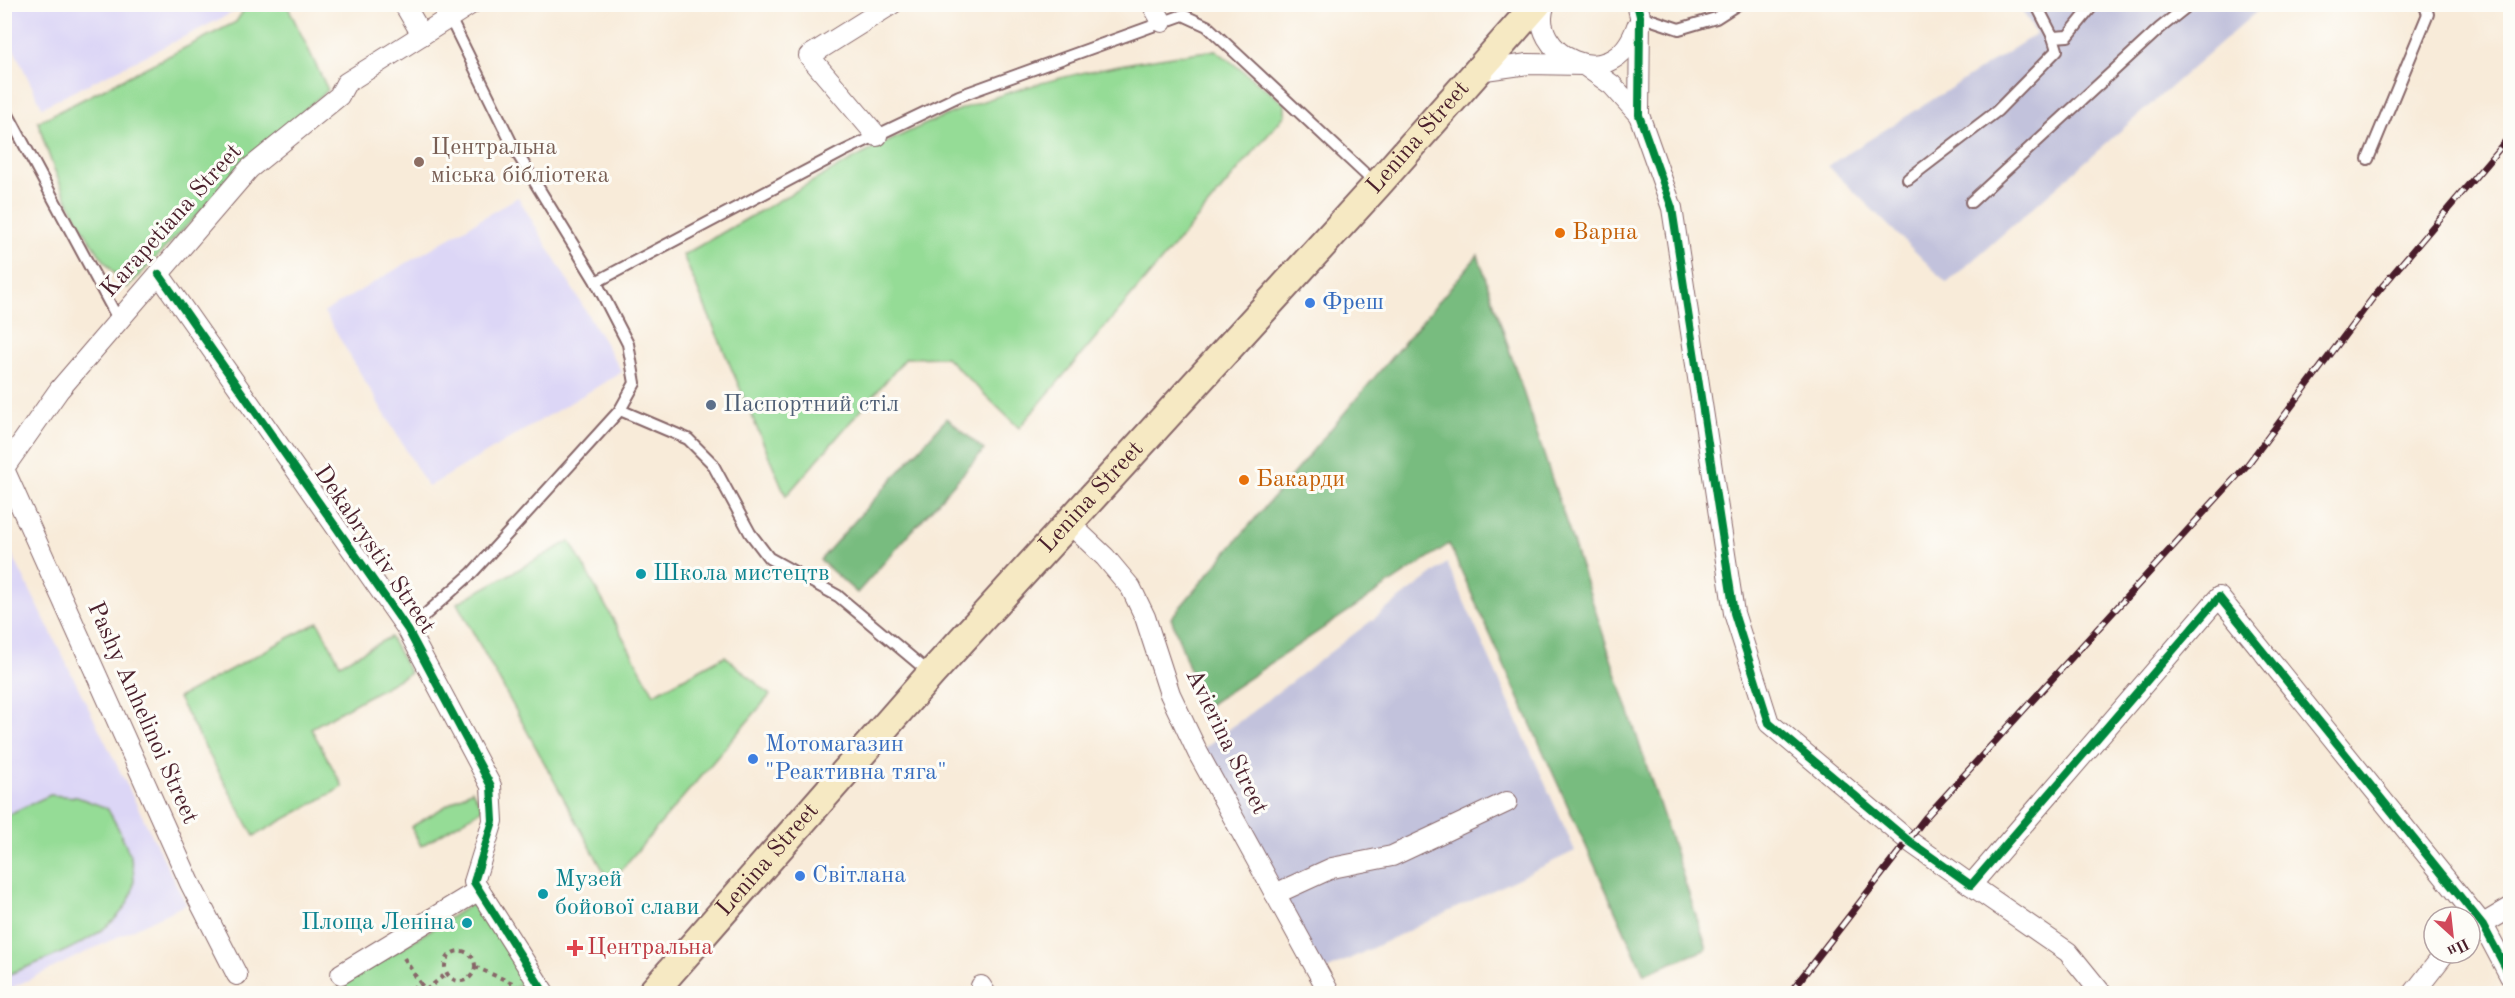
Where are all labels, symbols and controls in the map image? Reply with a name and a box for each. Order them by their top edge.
street label: Lenina Street [1363,77,1475,199]
place label: Центральна міська бібліотека [431,136,610,188]
street label: Karapetiana Street [97,140,247,302]
marker: Центральна міська бібліотека [412,155,426,169]
place label: Варна [1572,221,1638,245]
marker: Варна [1553,226,1567,240]
place label: Фреш [1322,291,1384,315]
marker: Фреш [1303,296,1317,310]
place label: Паспортний стіл [723,393,899,417]
marker: Паспортний стіл [704,398,718,412]
street label: Lenina Street [1035,437,1149,558]
street label: Dekabrystiv Street [309,462,439,638]
place label: Бакарди [1256,468,1345,492]
marker: Бакарди [1237,473,1251,487]
place label: Школа мистецтв [653,562,830,586]
marker: Школа мистецтв [634,567,648,581]
street label: Pashy Anhelinoi Street [82,598,202,828]
street label: Avierina Street [1180,666,1272,818]
place label: Мотомагазин "Реактивна тяга" [765,733,947,785]
marker: Мотомагазин "Реактивна тяга" [746,752,760,766]
street label: Lenina Street [712,799,824,921]
place label: Світлана [812,864,906,888]
place label: Музей бойової слави [555,868,699,920]
marker: Світлана [793,869,807,883]
marker: Музей бойової слави [536,887,550,901]
north arrow [2422,905,2482,965]
place label: Площа Леніна [301,911,455,935]
marker: Площа Леніна [460,916,474,930]
text: Пн [2444,934,2471,959]
place label: Центральна [587,936,713,960]
marker: Центральна [568,941,582,955]

